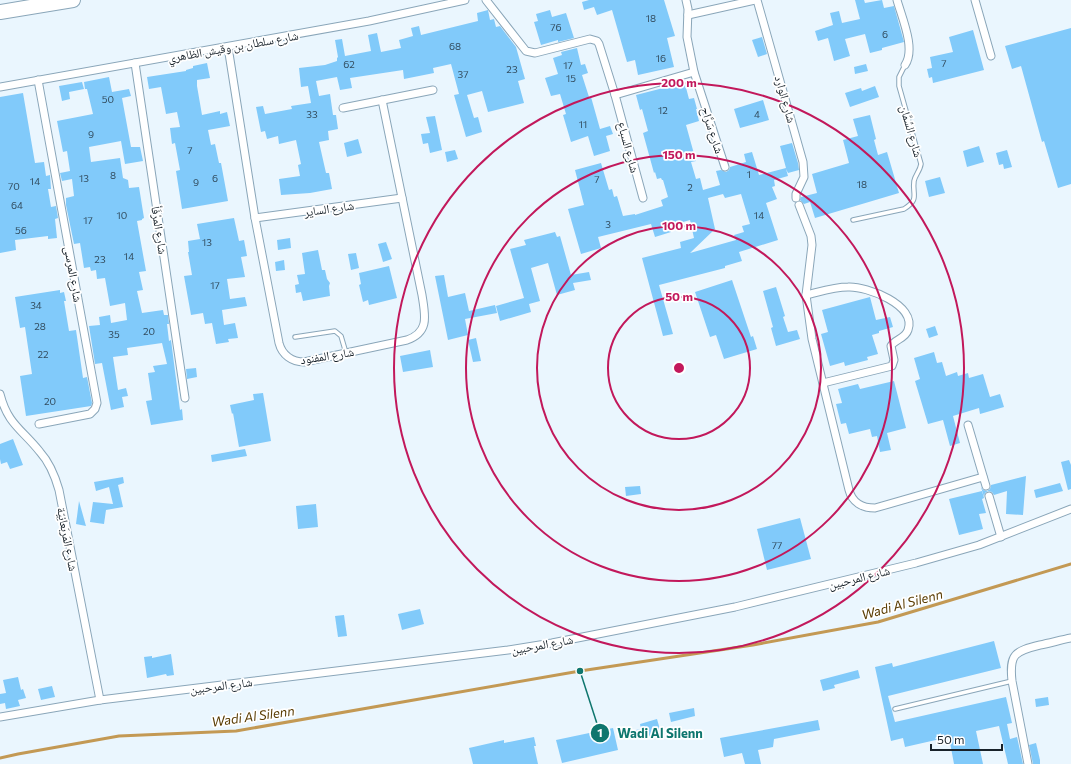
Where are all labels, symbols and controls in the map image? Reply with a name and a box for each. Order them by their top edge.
house number: 18 [646,12,656,24]
house number: 76 [550,21,562,33]
street label: شارع سلطان بن وقيش الظاهري [167,28,300,68]
house number: 6 [882,28,888,40]
house number: 68 [449,40,461,52]
house number: 16 [656,52,666,64]
house number: 7 [941,57,947,69]
house number: 62 [343,58,355,70]
house number: 17 [563,59,573,71]
house number: 23 [506,63,518,75]
house number: 37 [458,68,468,80]
house number: 15 [566,72,576,84]
street label: شارع الوارد [771,74,799,125]
text: 200 m [661,75,697,89]
house number: 50 [102,93,114,105]
street label: شارع السِّمَّان [896,103,926,159]
house number: 12 [658,104,668,116]
street label: شارع سَرَّاح [697,105,727,156]
house number: 33 [306,108,318,120]
house number: 4 [754,108,760,120]
house number: 11 [579,118,587,130]
street label: شارع السباع [614,120,643,175]
house number: 9 [88,128,94,140]
house number: 7 [187,144,193,156]
text: 150 m [662,147,696,161]
house number: 1 [747,168,751,180]
house number: 8 [110,169,116,181]
house number: 13 [79,172,89,184]
house number: 6 [212,172,218,184]
house number: 7 [594,173,600,185]
house number: 14 [30,175,40,187]
house number: 9 [193,176,199,188]
house number: 18 [857,178,867,190]
house number: 70 [8,180,20,192]
house number: 2 [687,181,693,193]
street label: شارع الساير [302,198,355,221]
house number: 64 [11,199,23,211]
street label: شارع المرْفَأ [147,205,171,255]
house number: 10 [117,209,127,221]
house number: 14 [754,209,764,221]
house number: 17 [83,214,93,226]
house number: 3 [605,218,611,230]
text: 100 m [662,218,696,232]
house number: 56 [15,224,27,236]
house number: 13 [202,236,212,248]
street label: شارع المرسى [60,245,86,303]
house number: 14 [124,250,134,262]
house number: 23 [94,253,106,265]
house number: 17 [210,279,220,291]
text: 50 m [665,289,693,303]
house number: 34 [30,299,42,311]
house number: 28 [34,320,46,332]
house number: 20 [143,325,155,337]
house number: 35 [108,328,120,340]
street label: شارع المفنود [299,344,355,368]
house number: 22 [37,348,49,360]
centre of rings [672,361,686,375]
house number: 20 [44,395,56,407]
street label: شارع المَربَعانِيّة [53,506,81,573]
house number: 77 [772,539,782,551]
street label: شارع المرحبين [827,563,892,593]
water label: Wadi Al Silenn [860,585,944,623]
street label: شارع المرحبين [510,632,575,658]
street label: شارع المرحبين [189,674,253,698]
water label: Wadi Al Silenn [211,702,295,730]
callout: Wadi Al Silenn [590,721,711,746]
text: 1 [597,725,603,739]
text: Wadi Al Silenn [617,725,703,741]
scale bar [931,726,1002,752]
text: 50 m [937,732,965,746]

